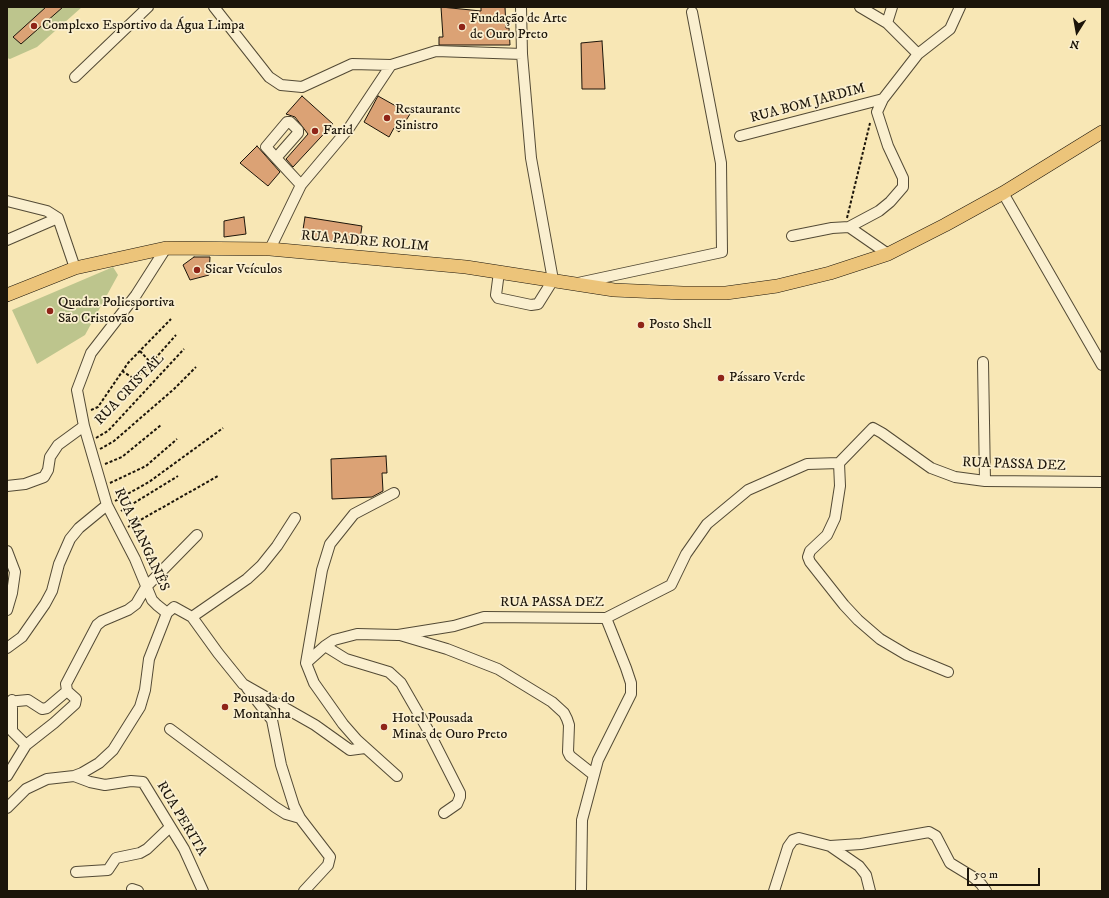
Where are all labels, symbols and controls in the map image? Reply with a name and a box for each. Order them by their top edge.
place label: Fundação de Arte de Ouro Preto [470,11,567,44]
north arrow [1057,12,1097,52]
place label: Complexo Esportivo da Água Limpa [42,18,244,34]
marker: Complexo Esportivo da Água Limpa [29,21,39,31]
marker: Fundação de Arte de Ouro Preto [457,22,467,32]
text: N [1069,36,1080,52]
street label: RUA BOM JARDIM [749,81,867,127]
place label: Restaurante Sinistro [395,102,461,134]
marker: Restaurante Sinistro [382,113,392,123]
place label: Farid [323,123,353,139]
marker: Farid [310,126,320,136]
street label: RUA PADRE ROLIM [300,228,430,256]
place label: Sicar Veículos [205,262,282,278]
marker: Sicar Veículos [192,265,202,275]
place label: Quadra Poliesportiva São Cristovão [58,295,174,328]
marker: Quadra Poliesportiva São Cristovão [45,306,55,316]
place label: Posto Shell [649,317,711,333]
marker: Posto Shell [636,320,646,330]
street label: RUA CRISTAL [92,351,168,429]
place label: Pássaro Verde [729,370,805,386]
marker: Pássaro Verde [716,373,726,383]
street label: RUA PASSA DEZ [962,455,1066,475]
street label: RUA MANGANÊS [110,486,172,594]
street label: RUA PASSA DEZ [500,595,604,611]
place label: Pousada do Montanha [233,691,295,724]
marker: Pousada do Montanha [220,702,230,712]
place label: Hotel Pousada Minas de Ouro Preto [392,711,507,744]
marker: Hotel Pousada Minas de Ouro Preto [379,722,389,732]
street label: RUA PERITA [152,779,210,859]
scale bar [969,860,1042,886]
text: 50 m [974,867,998,882]

